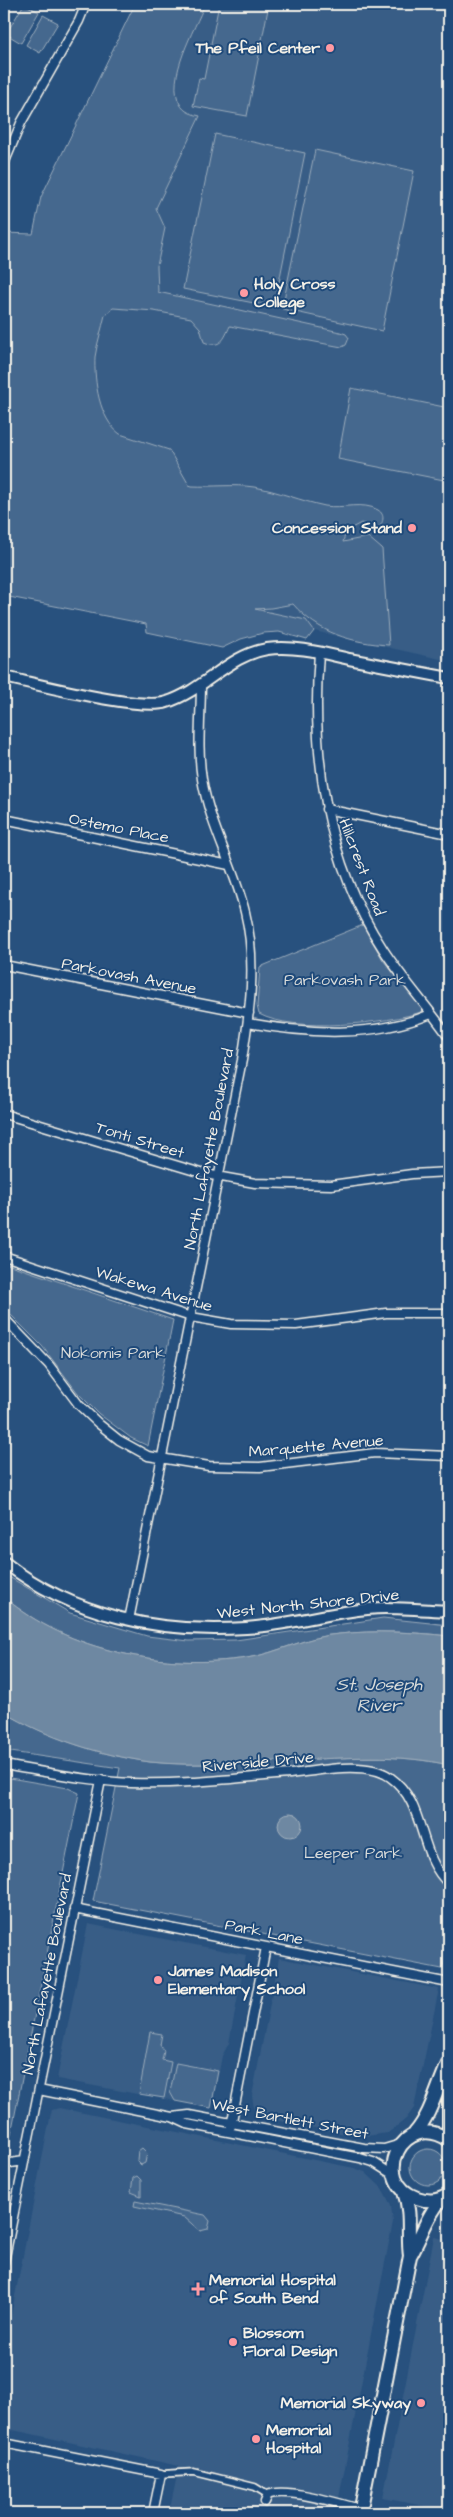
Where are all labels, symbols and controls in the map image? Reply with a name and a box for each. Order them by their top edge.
place label: The Pfeil Center [194,37,320,59]
marker: The Pfeil Center [324,42,336,54]
place label: Holy Cross College [254,273,336,315]
marker: Holy Cross College [238,287,250,299]
place label: Concession Stand [272,517,403,539]
marker: Concession Stand [406,522,418,534]
street label: Ostemo Place [67,808,171,849]
street label: Hillcrest Road [333,815,391,919]
street label: Parkovash Avenue [60,952,199,1000]
park label: Parkovash Park [284,969,406,991]
street label: North Lafayette Boulevard [179,1047,240,1251]
street label: Tonti Street [93,1116,188,1164]
street label: Wakewa Avenue [93,1261,215,1317]
park label: Nokomis Park [61,1342,165,1364]
street label: Marquette Avenue [248,1429,385,1463]
street label: West North Shore Drive [216,1583,400,1625]
water label: St. Joseph River [336,1672,423,1718]
street label: Riverside Drive [201,1746,315,1778]
park label: Leeper Park [304,1842,402,1864]
street label: North Lafayette Boulevard [17,1872,78,2076]
street label: Park Lane [223,1914,305,1950]
place label: James Madison Elementary School [167,1960,306,2001]
marker: James Madison Elementary School [152,1974,164,1986]
street label: West Bartlett Street [210,2093,371,2145]
place label: Memorial Hospital of South Bend [209,2269,336,2309]
marker: Memorial Hospital of South Bend [191,2282,205,2296]
place label: Blossom Floral Design [243,2322,337,2364]
marker: Blossom Floral Design [227,2336,239,2348]
place label: Memorial Skyway [281,2392,411,2415]
marker: Memorial Skyway [415,2397,427,2409]
place label: Memorial Hospital [266,2419,332,2459]
marker: Memorial Hospital [250,2433,262,2445]

